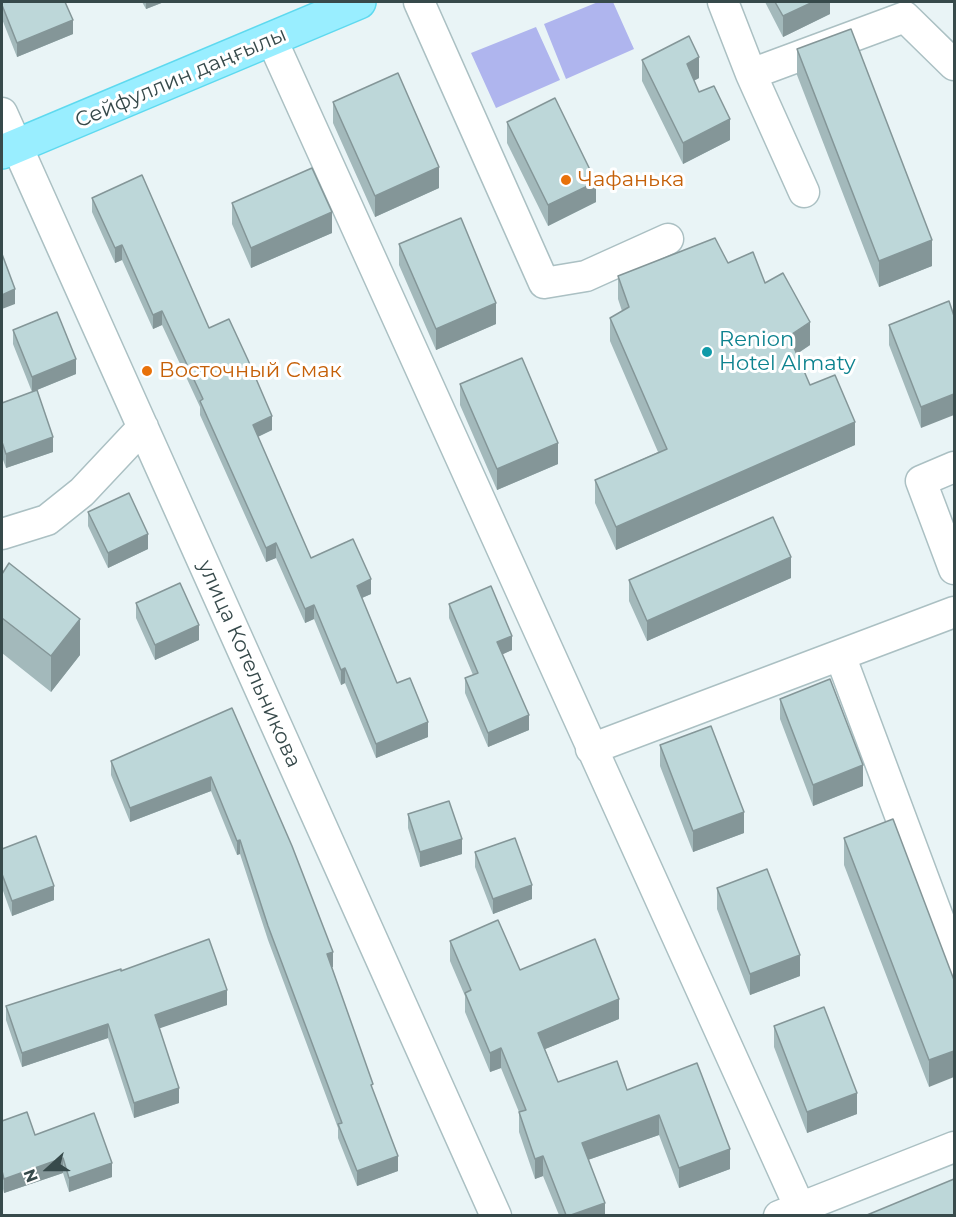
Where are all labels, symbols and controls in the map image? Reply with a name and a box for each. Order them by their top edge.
street label: Сейфуллин даңғылы [71,22,291,134]
place label: Чафанька [578,167,684,193]
marker: Чафанька [559,173,573,187]
place label: Renion Hotel Almaty [719,327,856,377]
marker: Renion Hotel Almaty [700,345,714,359]
place label: Восточный Смак [159,358,342,384]
marker: Восточный Смак [140,364,154,378]
street label: улица Котельникова [192,556,306,772]
north arrow [18,1139,78,1199]
text: N [20,1166,42,1185]

